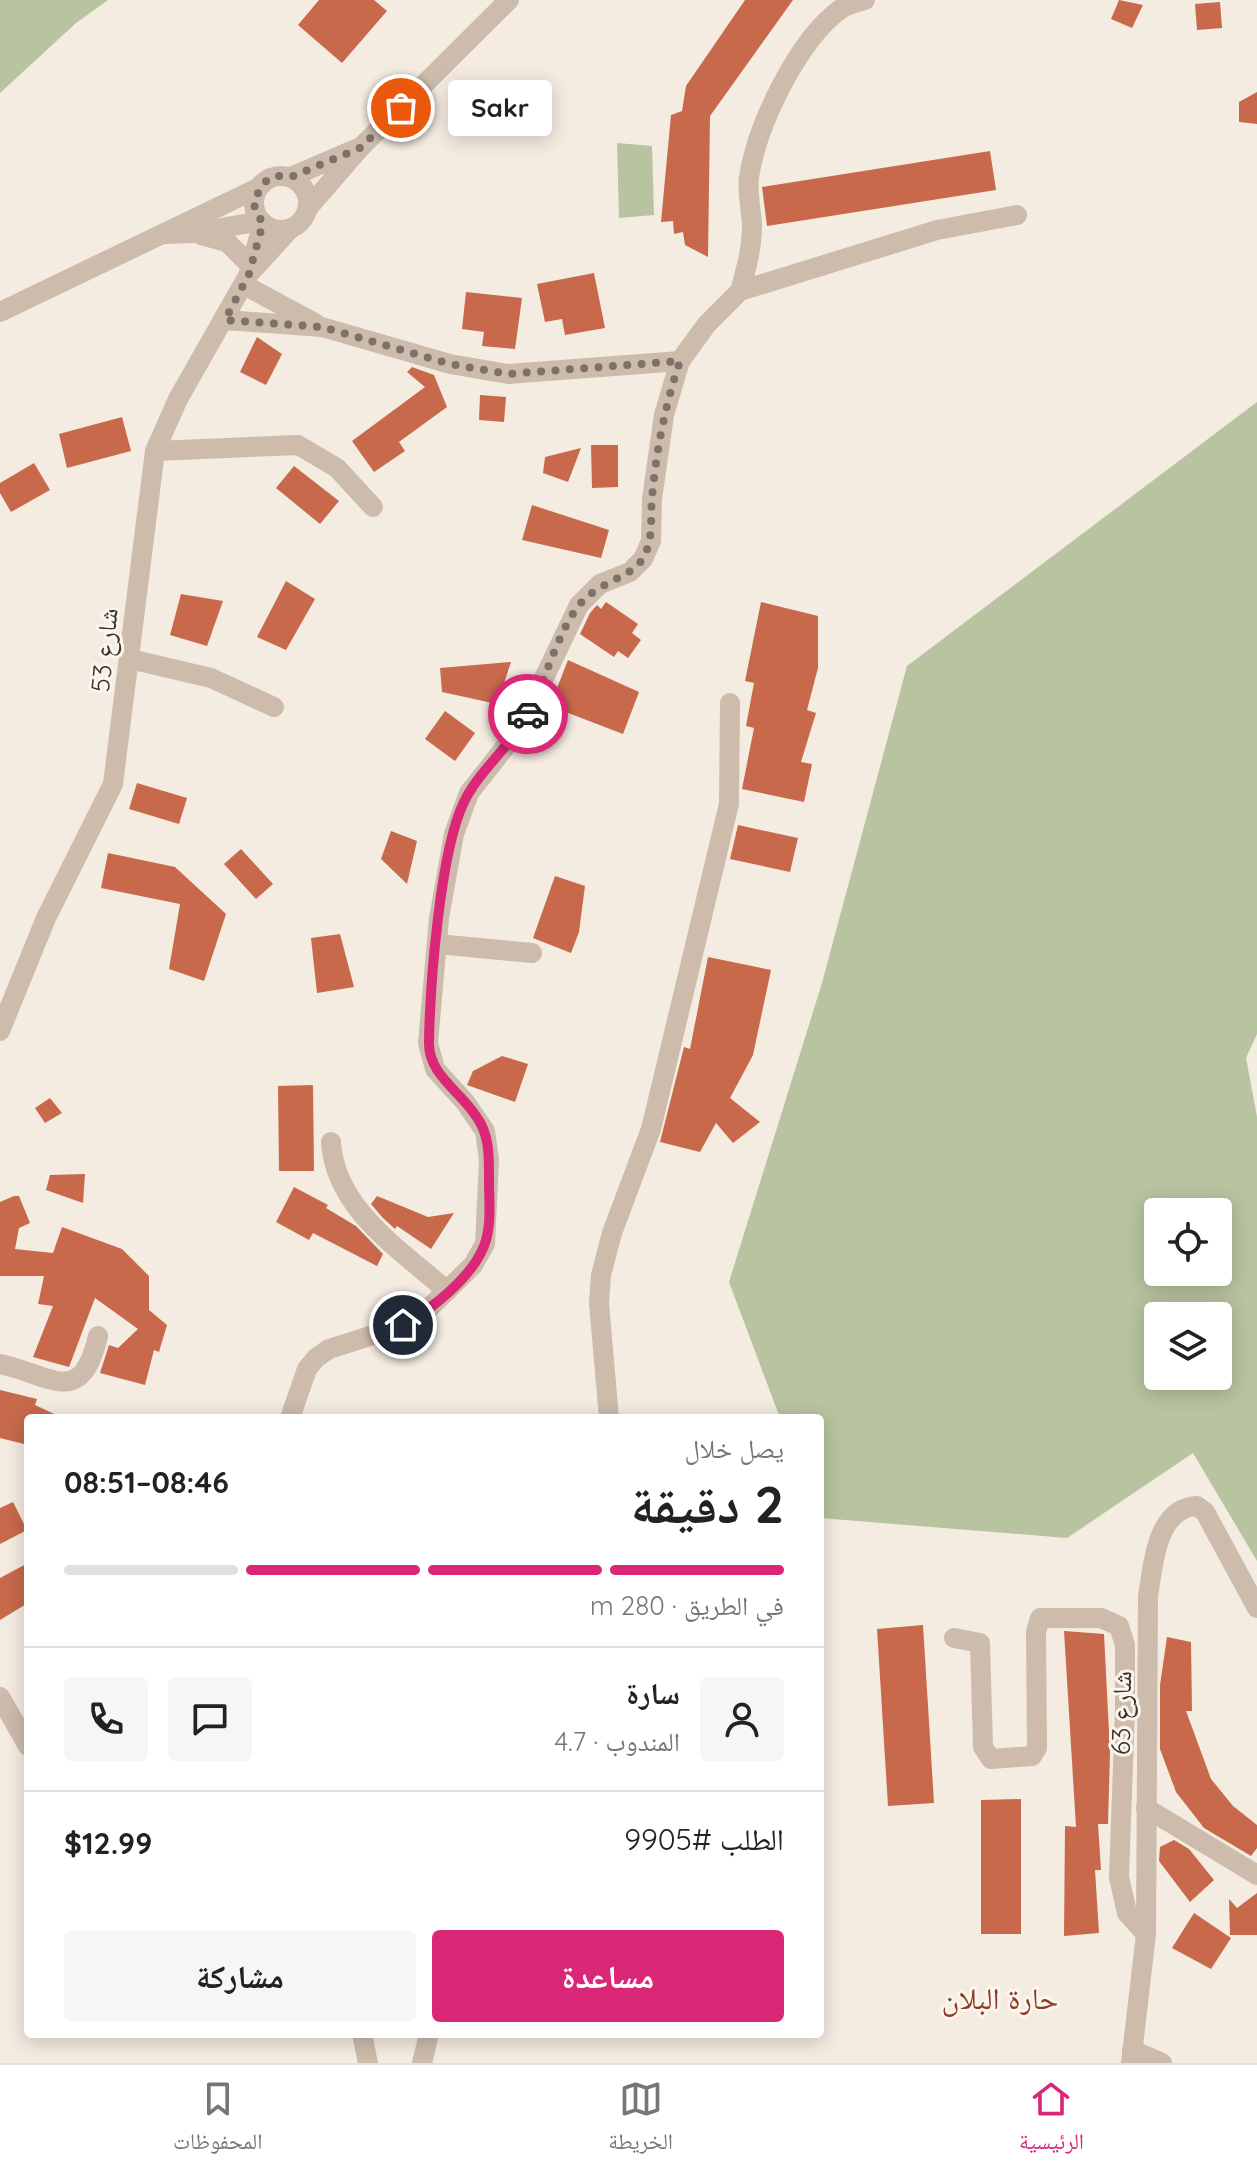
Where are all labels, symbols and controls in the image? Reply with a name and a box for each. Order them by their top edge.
pin [367,74,435,142]
callout: Sakr [449,80,553,136]
icon: bag [379,86,423,130]
text: Sakr [471,91,529,124]
street label: شارع 53 [83,606,125,694]
courier [488,674,568,754]
icon: car [506,692,550,736]
map controls [1144,1198,1232,1390]
button: locate [1144,1198,1232,1286]
pin [369,1291,437,1359]
button: layers [1144,1302,1232,1390]
icon: home [381,1303,425,1347]
text: يصل خلال [685,1432,784,1465]
text: 08:46–08:51 [64,1463,229,1501]
text: 2 دقيقة [631,1471,784,1536]
text: في الطريق · 280 m [590,1589,784,1622]
street label: شارع 63 [1104,1671,1138,1755]
text: سارة [626,1674,680,1712]
button: phone [64,1677,148,1761]
button: chat [168,1677,252,1761]
button: person [700,1677,784,1761]
text: المندوب · 4.7 [554,1725,680,1758]
text: الطلب #9905 [624,1820,784,1858]
text: $12.99 [64,1824,152,1862]
button: مشاركة [64,1930,416,2022]
button: مساعدة [432,1930,784,2022]
district label: حارة البلان [942,1979,1058,2017]
tab: المحفوظات [173,2077,262,2163]
tab: الخريطة [608,2077,673,2163]
tab: الرئيسية [1019,2077,1084,2163]

